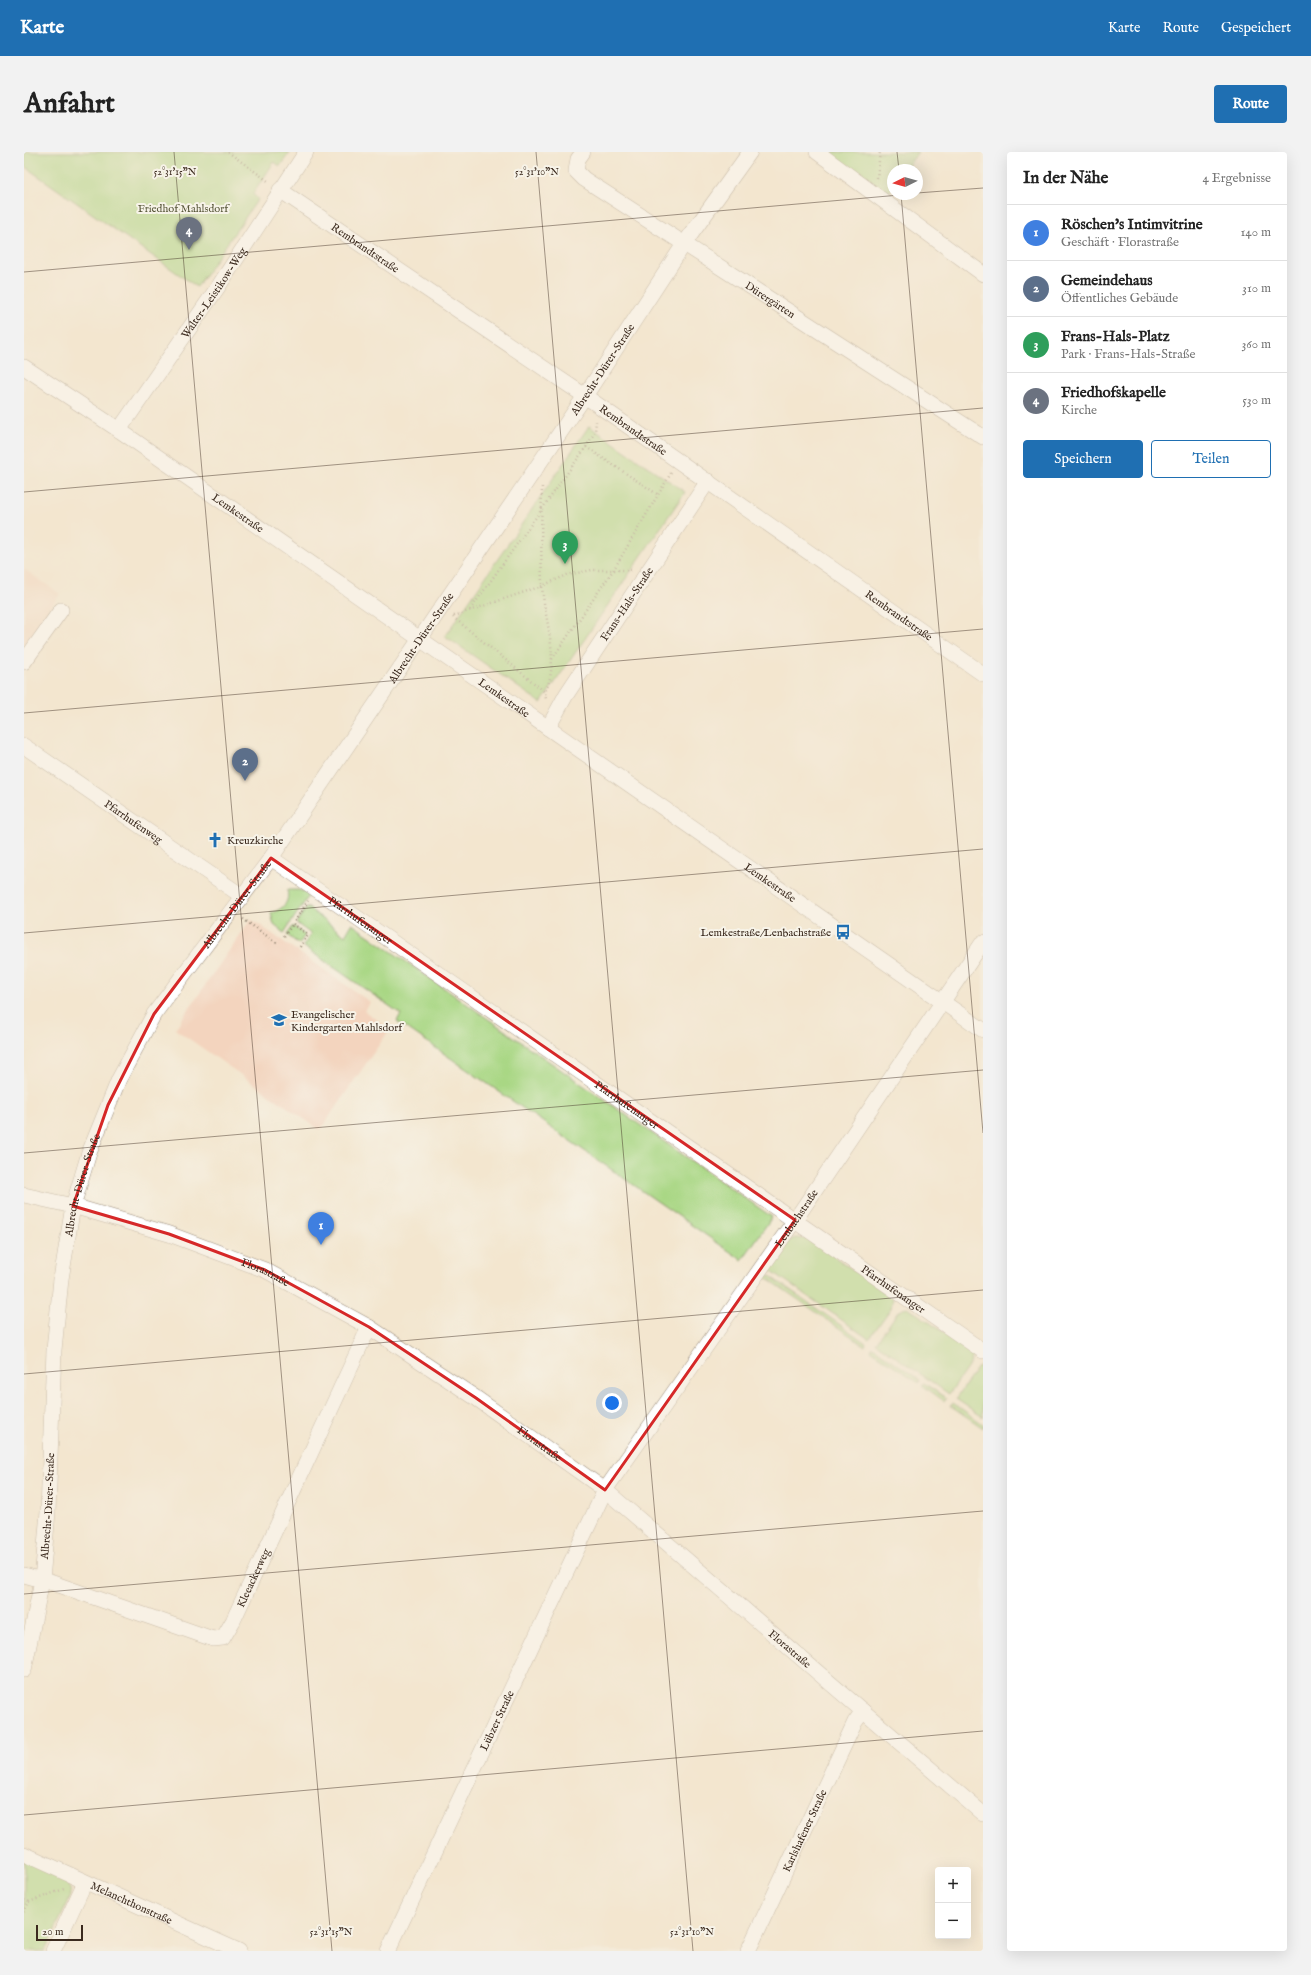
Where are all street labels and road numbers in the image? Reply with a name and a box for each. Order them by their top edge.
street label: Rembrandtstraße [328,220,402,276]
street label: Walter-Leistikow-Weg [179,244,251,341]
street label: Dürergärten [742,279,798,322]
street label: Albrecht-Dürer-Straße [567,321,638,419]
street label: Rembrandtstraße [596,402,669,459]
street label: Lemkestraße [209,491,266,536]
street label: Frans-Hals-Straße [598,565,657,644]
street label: Rembrandtstraße [862,588,935,645]
street label: Albrecht-Dürer-Straße [385,590,457,687]
street label: Lemkestraße [475,676,532,721]
street label: Pfarrhufenweg [101,797,166,848]
street label: Albrecht-Dürer-Straße [199,858,275,952]
street label: Lemkestraße [741,860,798,906]
street label: Pfarrhufenanger [325,894,395,948]
street label: Pfarrhufenanger [591,1078,661,1133]
street label: Albrecht-Dürer-Straße [62,1132,104,1239]
street label: Lenbachstraße [772,1187,822,1250]
street label: Florastraße [239,1256,292,1290]
street label: Pfarrhufenanger [858,1263,928,1317]
street label: Florastraße [514,1423,564,1465]
street label: Albrecht-Dürer-Straße [38,1453,58,1561]
street label: Kleeackerweg [234,1545,274,1610]
street label: Florastraße [765,1627,814,1672]
street label: Lübzer Straße [477,1688,518,1753]
street label: Karlshafener Straße [780,1787,831,1875]
street label: Melanchthonstraße [88,1879,174,1928]

